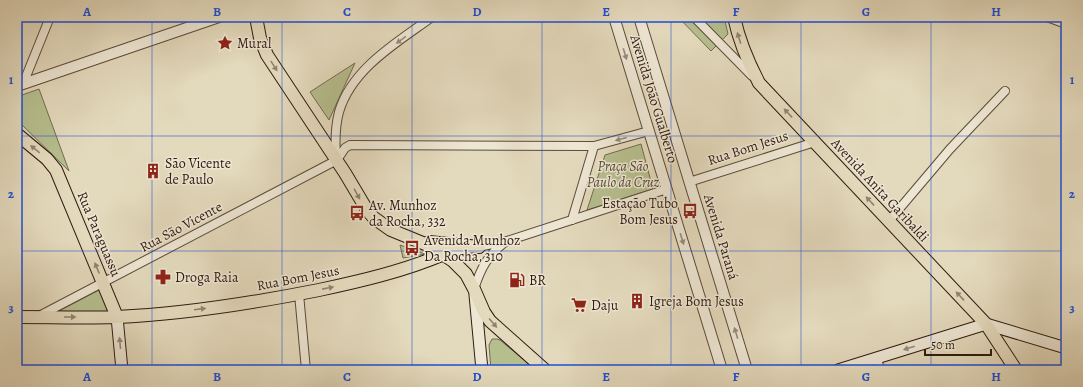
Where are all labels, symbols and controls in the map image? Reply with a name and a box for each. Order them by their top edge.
text: A [82,3,92,20]
text: B [213,3,221,20]
text: C [343,3,351,20]
text: D [472,3,482,20]
text: E [602,3,610,20]
text: F [733,3,740,20]
text: G [862,3,870,20]
text: H [991,3,1001,20]
street label: Avenida João Gualberto [625,32,683,165]
one-way arrow [736,32,742,44]
place icon: Mural [216,34,234,52]
place label: Mural [237,34,272,53]
one-way arrow [395,36,406,44]
one-way arrow [622,49,628,61]
one-way arrow [271,60,278,72]
text: 1 [9,71,14,88]
text: 1 [1070,71,1075,88]
one-way arrow [784,109,793,118]
street label: Rua Bom Jesus [705,126,791,170]
street label: Avenida Anita Garibaldi [826,133,933,246]
one-way arrow [615,136,627,142]
one-way arrow [30,144,40,153]
place label: São Vicente de Paulo [165,154,231,189]
park label: Praça São Paulo da Cruz [587,157,660,192]
building icon: São Vicente de Paulo [144,162,162,180]
text: 2 [8,185,15,202]
text: 2 [1069,185,1076,202]
one-way arrow [354,188,361,199]
street label: Rua Paraguassu [73,189,126,280]
street label: Avenida Paraná [699,191,743,283]
place label: Estação Tubo Bom Jesus [602,194,678,229]
place label: Av. Munhoz da Rocha, 332 [368,196,446,231]
one-way arrow [866,196,875,206]
street label: Rua São Vicente [136,197,226,257]
bus stop icon: Estação Tubo Bom Jesus [681,202,699,220]
bus stop icon: Av. Munhoz da Rocha, 332 [348,204,366,222]
place label: Avenida Munhoz Da Rocha, 310 [423,231,520,266]
one-way arrow [680,234,686,246]
bus stop icon: Avenida Munhoz Da Rocha, 310 [403,239,421,257]
street label: Rua Bom Jesus [255,261,341,295]
one-way arrow [94,262,100,273]
pharmacy icon: Droga Raia [154,268,172,286]
place label: Droga Raia [175,268,239,287]
fuel station icon: BR [508,271,526,289]
place label: BR [529,271,546,290]
one-way arrow [322,284,334,290]
one-way arrow [955,290,964,301]
building icon: Igreja Bom Jesus [628,292,646,310]
place label: Igreja Bom Jesus [649,292,744,311]
supermarket icon: Daju [570,296,588,314]
place label: Daju [591,296,619,315]
text: 3 [8,299,14,316]
text: 3 [1069,299,1075,316]
one-way arrow [194,306,206,312]
one-way arrow [64,314,77,320]
one-way arrow [488,318,497,328]
one-way arrow [733,326,739,338]
scale bar [925,331,991,357]
one-way arrow [116,337,123,349]
text: 50 m [931,337,955,353]
one-way arrow [903,345,915,351]
text: A [82,368,92,385]
text: B [213,368,221,385]
text: C [343,368,351,385]
text: D [472,368,482,385]
text: E [602,368,610,385]
text: F [733,368,740,385]
text: G [862,368,870,385]
text: H [991,368,1001,385]

